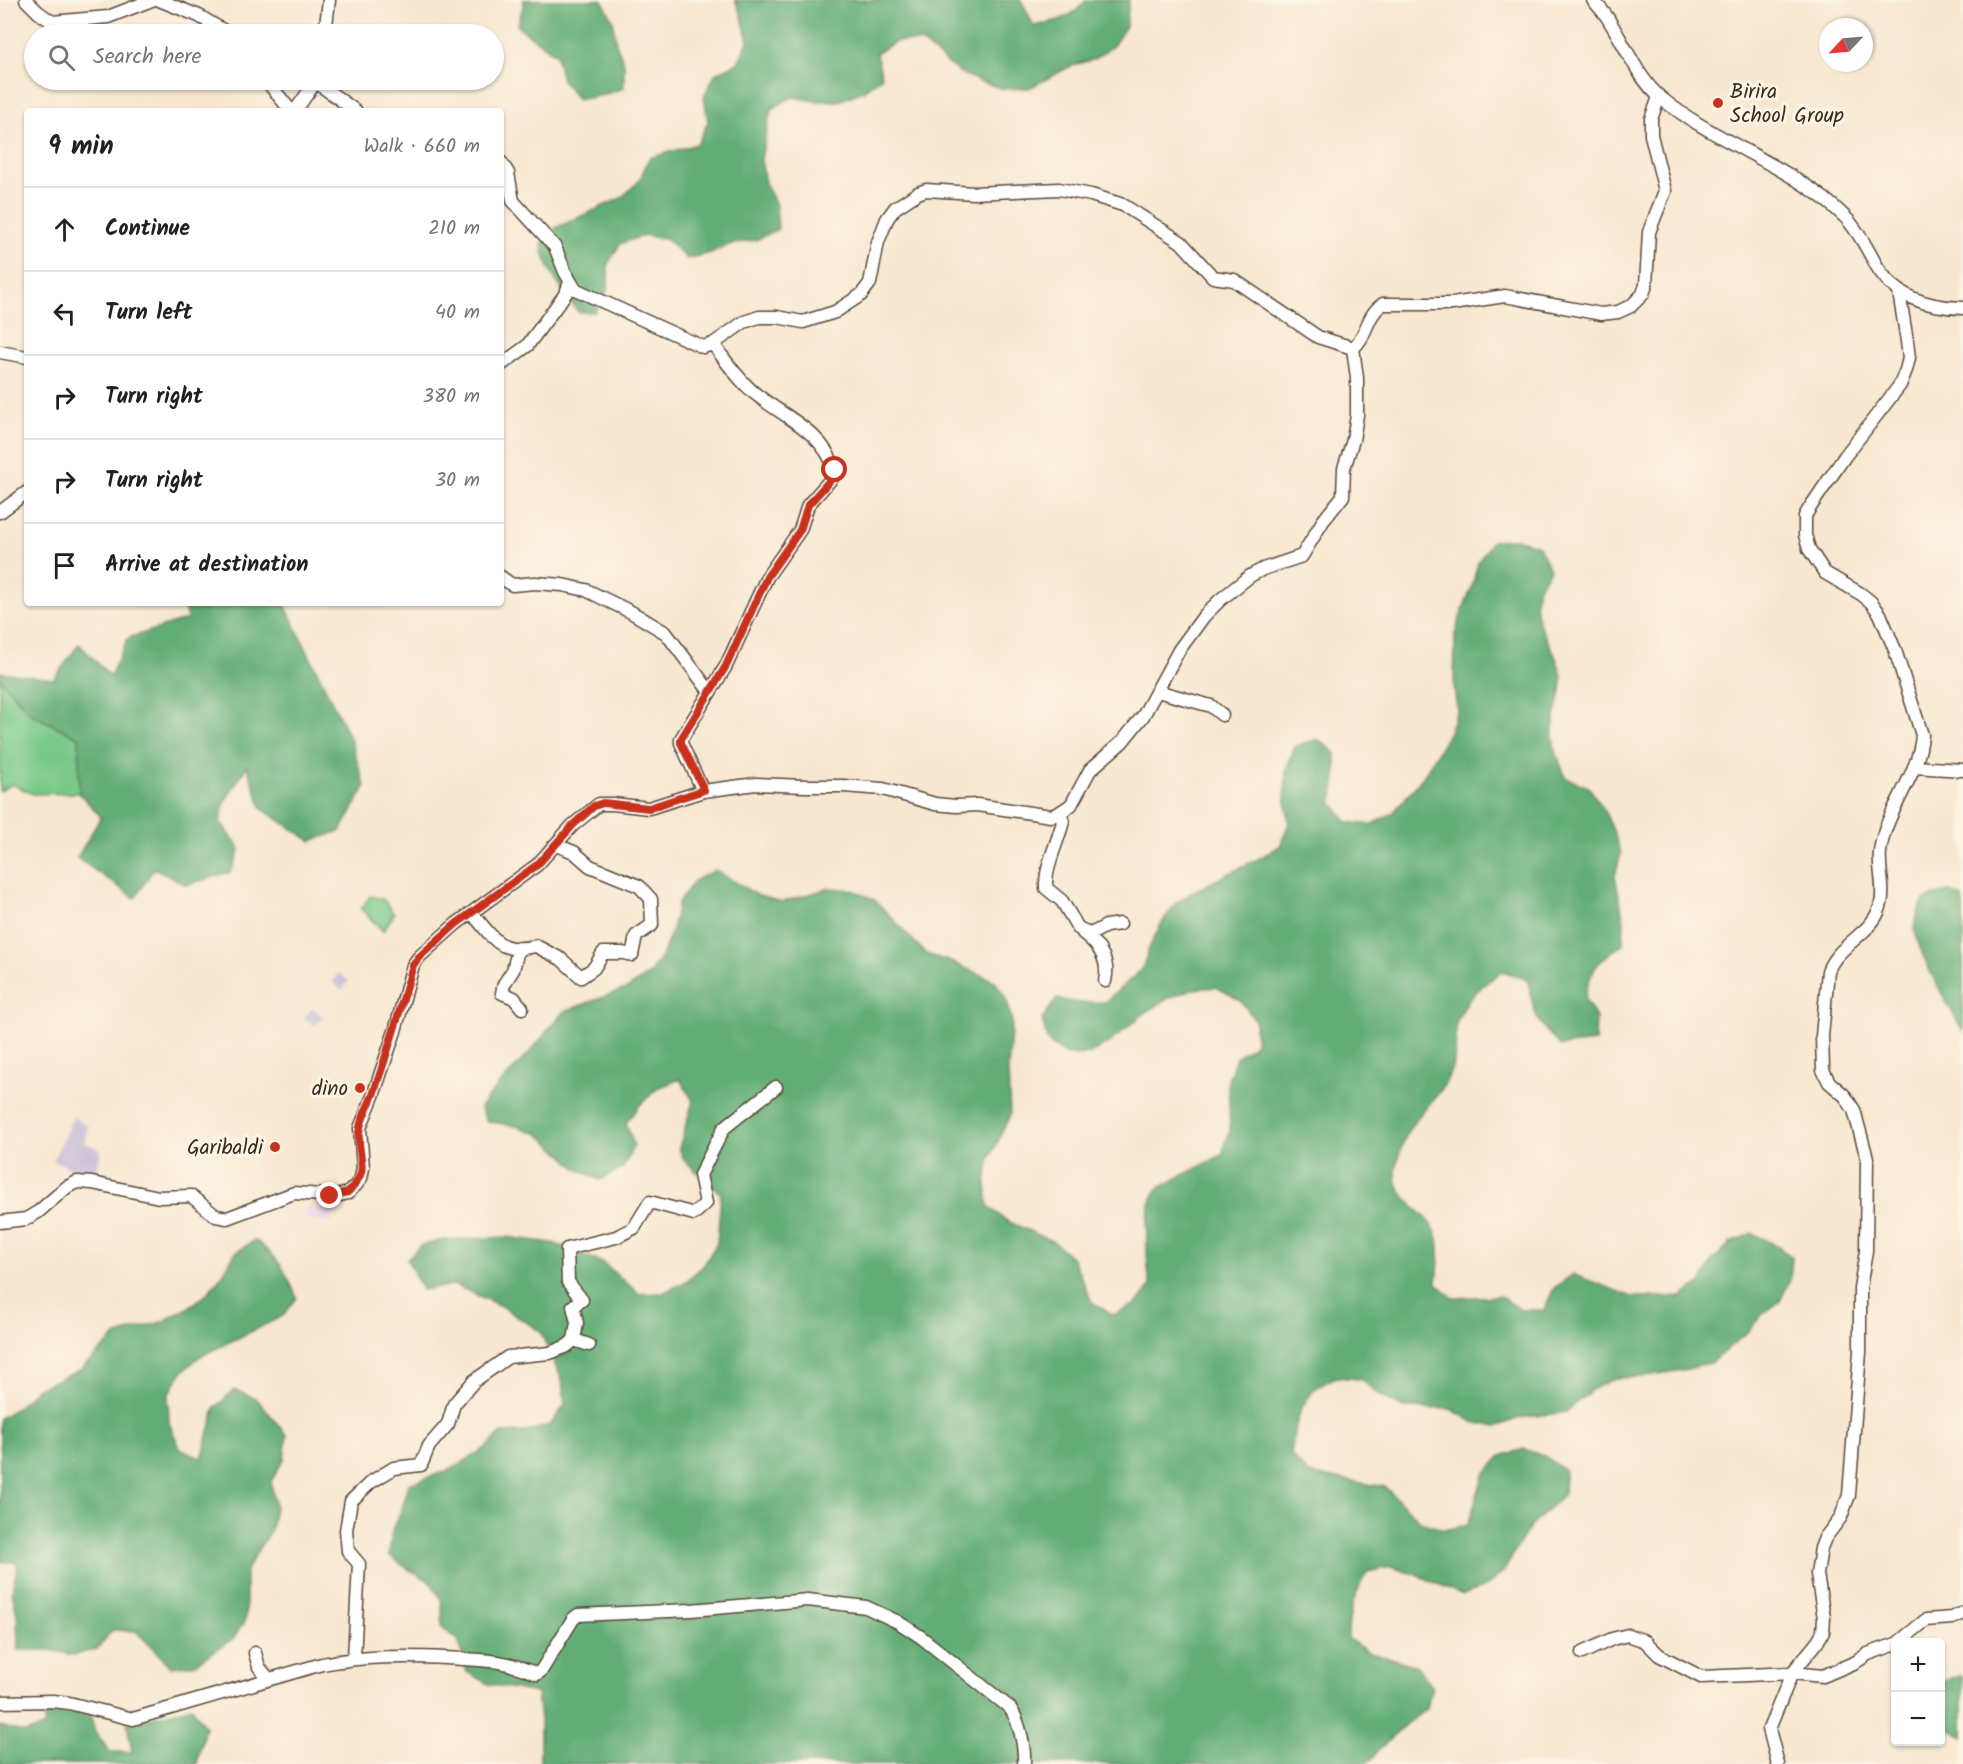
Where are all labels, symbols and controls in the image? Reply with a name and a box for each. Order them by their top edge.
north arrow [1819,18,1873,72]
search box [24,24,504,90]
text: Search here [93,40,201,75]
icon: search [45,41,78,74]
place label: Birira School Group [1730,76,1844,133]
marker: Birira School Group [1711,96,1725,110]
text: 9 min [48,126,114,168]
text: Walk · 660 m [364,131,480,163]
text: Continue [105,212,190,247]
icon: ahead [48,213,81,246]
text: 210 m [428,213,480,245]
text: Turn left [105,296,192,331]
icon: left [48,297,81,330]
text: 40 m [435,297,480,329]
text: Turn right [105,380,203,415]
icon: right [48,381,81,414]
text: 380 m [423,381,480,413]
route start [821,456,847,482]
text: Turn right [105,464,203,499]
icon: right [48,465,81,498]
text: 30 m [435,465,480,497]
text: Arrive at destination [105,548,308,583]
icon: arrive [48,549,81,582]
place label: dino [312,1073,348,1106]
marker: dino [353,1081,367,1095]
place label: Garibaldi [187,1132,264,1165]
marker: Garibaldi [268,1140,282,1154]
route end [316,1182,342,1208]
map controls [1891,1638,1945,1746]
button: + [1891,1638,1945,1692]
button: − [1891,1692,1945,1746]

